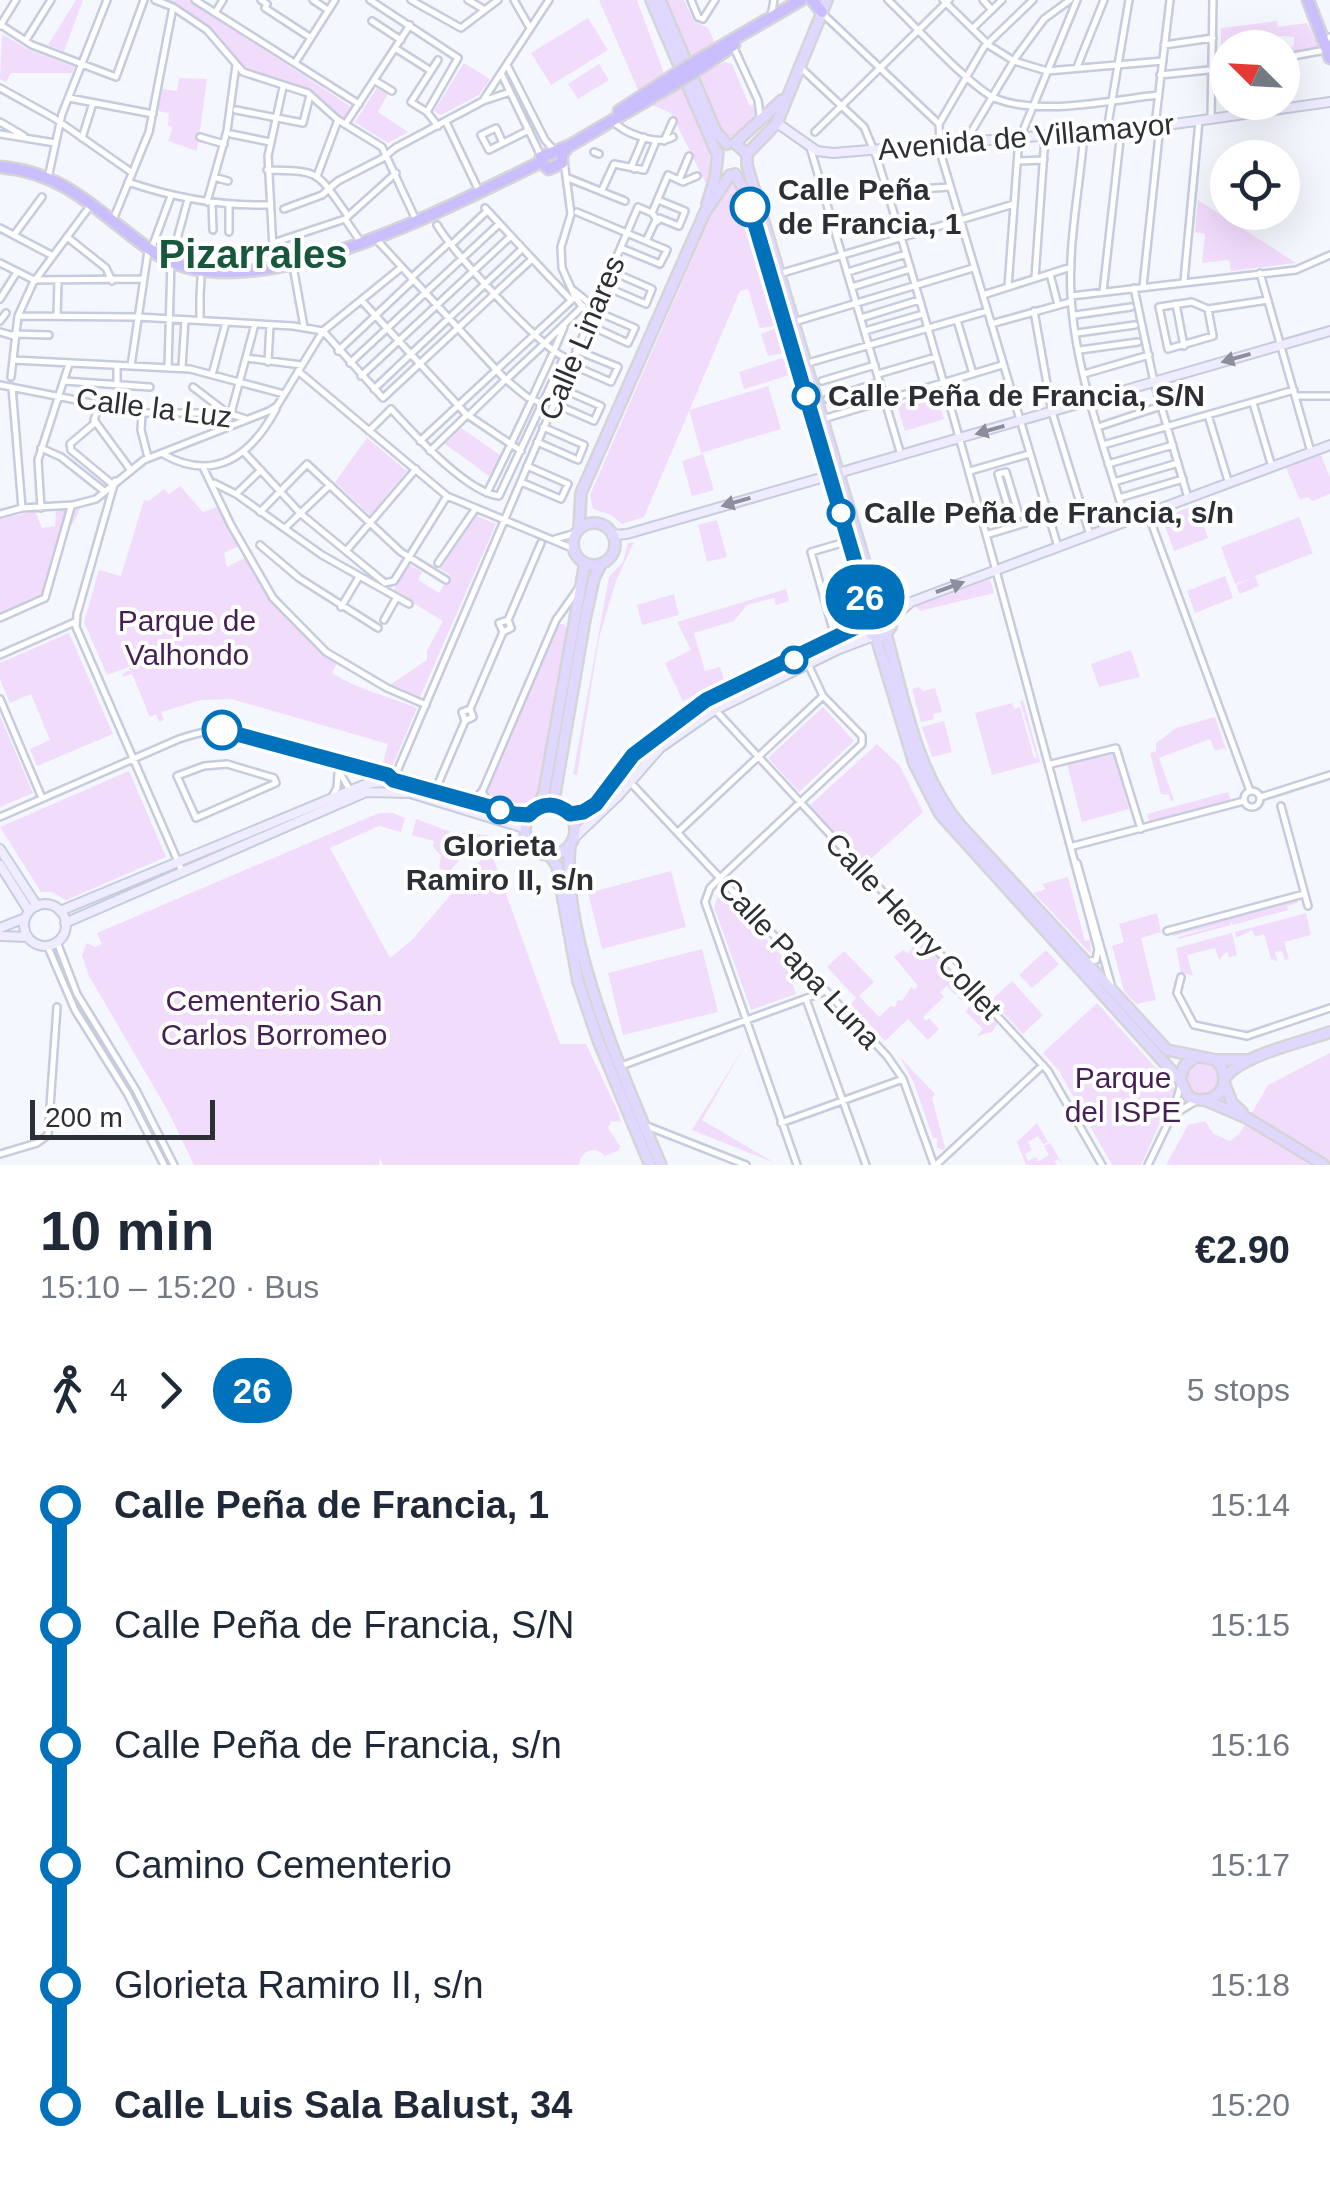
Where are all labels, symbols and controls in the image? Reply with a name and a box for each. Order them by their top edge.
north arrow [1210,30,1300,120]
map controls [1210,30,1300,230]
street label: Avenida de Villamayor [876,107,1176,166]
button: locate [1210,140,1300,230]
place label: Calle Peña de Francia, 1 [778,173,961,240]
marker: Calle Peña de Francia, 1 [731,188,769,226]
district label: Pizarrales [158,232,348,276]
street label: Calle Linares [532,251,631,425]
one-way arrow [1221,351,1252,367]
place label: Calle Peña de Francia, S/N [828,379,1205,412]
street label: Calle la Luz [74,382,234,433]
marker: Calle Peña de Francia, S/N [793,383,819,409]
one-way arrow [974,422,1005,438]
one-way arrow [721,495,751,510]
place label: Calle Peña de Francia, s/n [864,496,1234,529]
marker: Calle Peña de Francia, s/n [828,500,854,526]
line badge: 26 [820,564,910,630]
text: 26 [846,578,884,617]
one-way arrow [936,579,966,594]
park label: Parque de Valhondo [118,604,256,671]
unlabelled marker [781,647,807,673]
unlabelled marker [203,711,241,749]
marker: Glorieta Ramiro II, s/n [487,797,513,823]
street label: Calle Henry Collet [819,826,1008,1026]
place label: Glorieta Ramiro II, s/n [406,829,594,896]
street label: Calle Papa Luna [712,870,887,1055]
park label: Cementerio San Carlos Borromeo [161,984,387,1051]
park label: Parque del ISPE [1065,1061,1181,1128]
scale bar [30,1095,215,1140]
text: 200 m [45,1102,123,1133]
text: 10 min [40,1200,214,1262]
text: €2.90 [1195,1229,1290,1271]
text: 15:10 – 15:20 · Bus [40,1269,319,1305]
icon: walk [40,1363,95,1418]
icon: forward [143,1363,198,1418]
text: 26 [233,1371,272,1410]
text: 4 [110,1372,128,1408]
text: 5 stops [1187,1372,1290,1408]
text: Calle Peña de Francia, 1 [114,1484,549,1526]
text: 15:14 [1210,1487,1290,1523]
text: Calle Peña de Francia, S/N [114,1604,574,1646]
text: 15:15 [1210,1607,1290,1643]
text: Calle Peña de Francia, s/n [114,1724,562,1766]
text: 15:16 [1210,1727,1290,1763]
text: Camino Cementerio [114,1844,452,1886]
text: 15:17 [1210,1847,1290,1883]
text: Glorieta Ramiro II, s/n [114,1964,484,2006]
text: 15:18 [1210,1967,1290,2003]
text: Calle Luis Sala Balust, 34 [114,2084,572,2126]
text: 15:20 [1210,2087,1290,2123]

